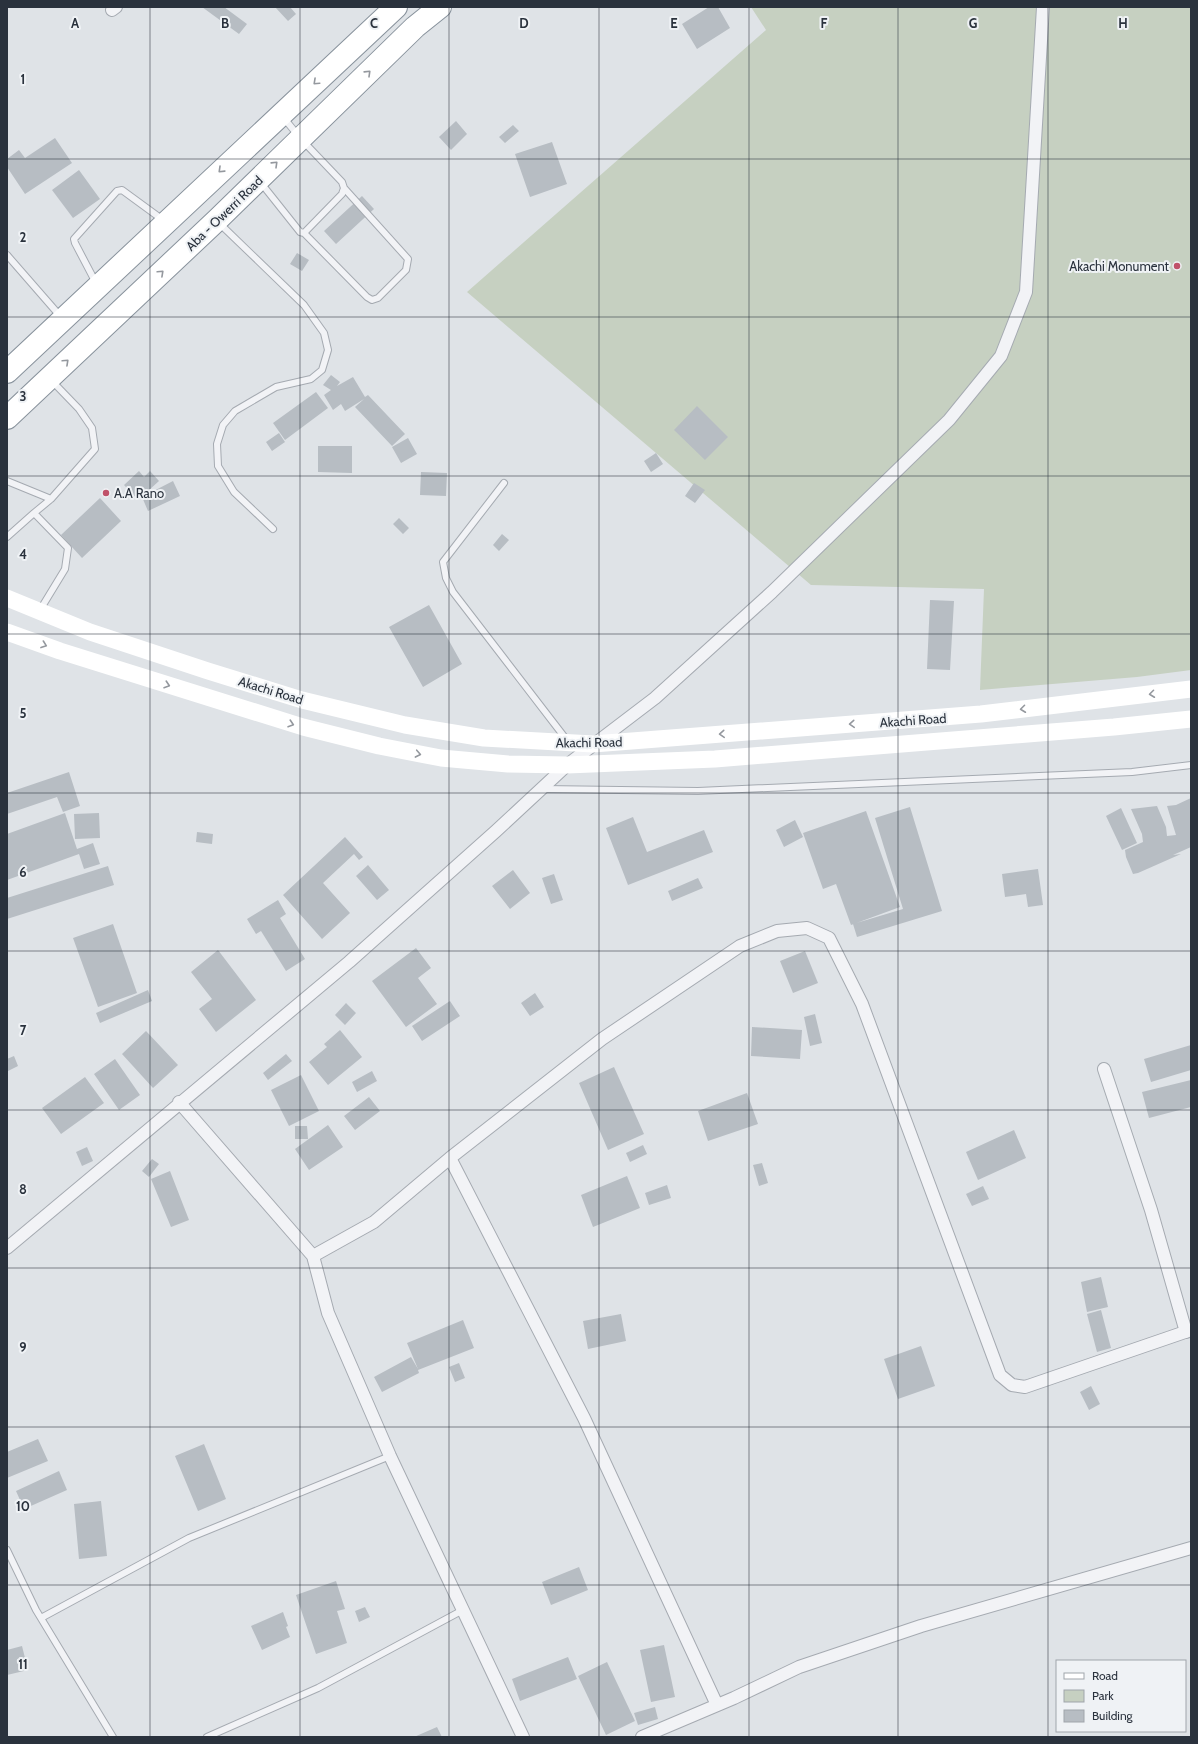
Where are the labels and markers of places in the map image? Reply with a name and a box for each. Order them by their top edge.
place label: Akachi Monument [1069,258,1170,274]
marker: Akachi Monument [1172,261,1182,271]
place label: A.A Rano [114,485,164,501]
marker: A.A Rano [101,488,111,498]

